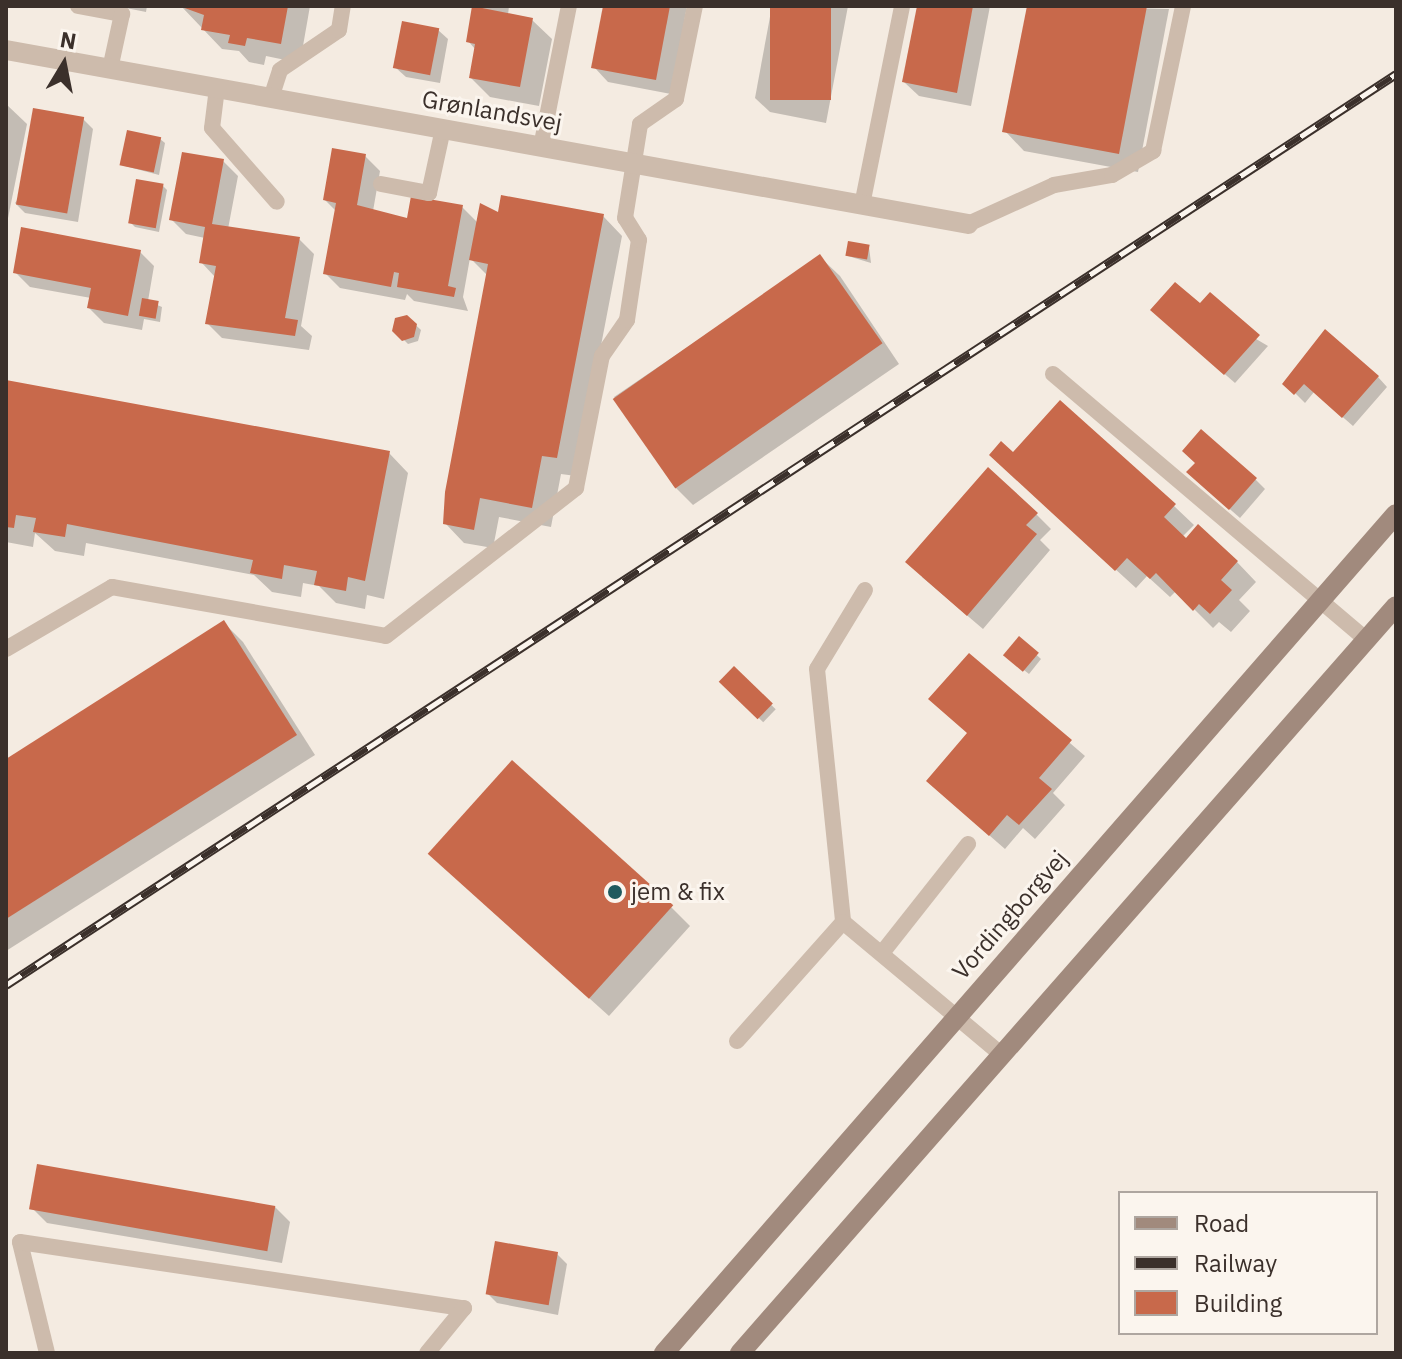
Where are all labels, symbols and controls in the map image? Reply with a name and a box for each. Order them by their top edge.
north arrow [24,24,104,104]
text: N [58,24,79,56]
street label: Grønlandsvej [420,85,564,137]
street label: Vordingborgvej [946,845,1074,985]
place label: jem & fix [631,878,725,906]
marker: jem & fix [606,883,624,901]
legend [1118,1191,1378,1335]
text: Road [1194,1207,1249,1239]
text: Railway [1194,1247,1277,1279]
text: Building [1194,1287,1282,1319]

